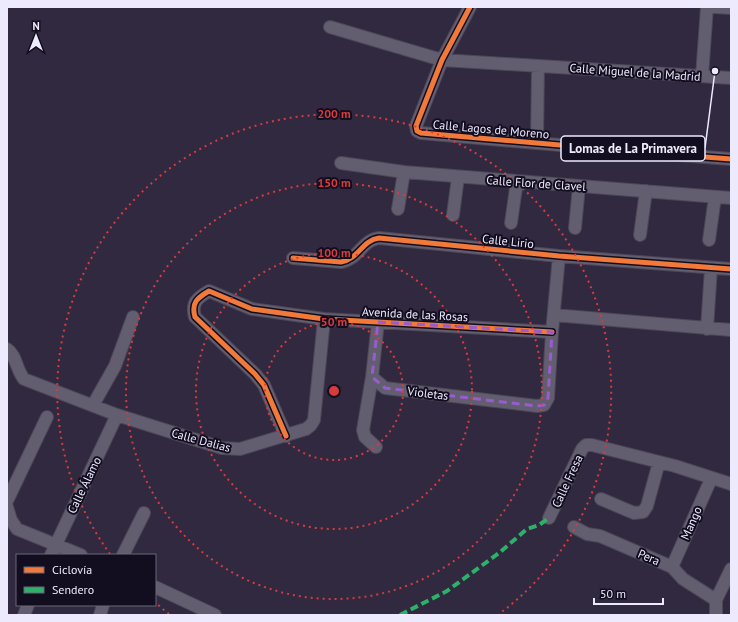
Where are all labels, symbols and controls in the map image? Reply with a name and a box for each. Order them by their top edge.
north arrow [16,16,56,56]
text: N [32,19,40,33]
street label: Calle Miguel de la Madrid [569,60,701,84]
text: 200 m [317,106,351,121]
street label: Calle Lagos de Moreno [432,116,550,142]
callout: Lomas de La Primavera [561,136,705,161]
text: Lomas de La Primavera [569,140,697,157]
street label: Calle Flor de Clavel [486,172,587,194]
text: 150 m [317,175,351,190]
street label: Calle Lirio [481,231,535,251]
text: 100 m [317,245,351,260]
street label: Avenida de las Rosas [362,304,468,324]
text: 50 m [321,314,347,329]
street label: Violetas [406,383,449,403]
centre of rings [327,384,341,398]
street label: Calle Dalias [170,425,232,455]
street label: Calle Fresa [548,452,586,510]
street label: Calle Álamo [64,454,104,516]
street label: Mango [677,504,705,542]
street label: Pera [636,546,662,568]
legend [16,554,156,606]
text: Ciclovía [52,562,92,577]
scale bar [594,580,663,606]
text: Sendero [52,582,94,597]
text: 50 m [600,586,626,601]

